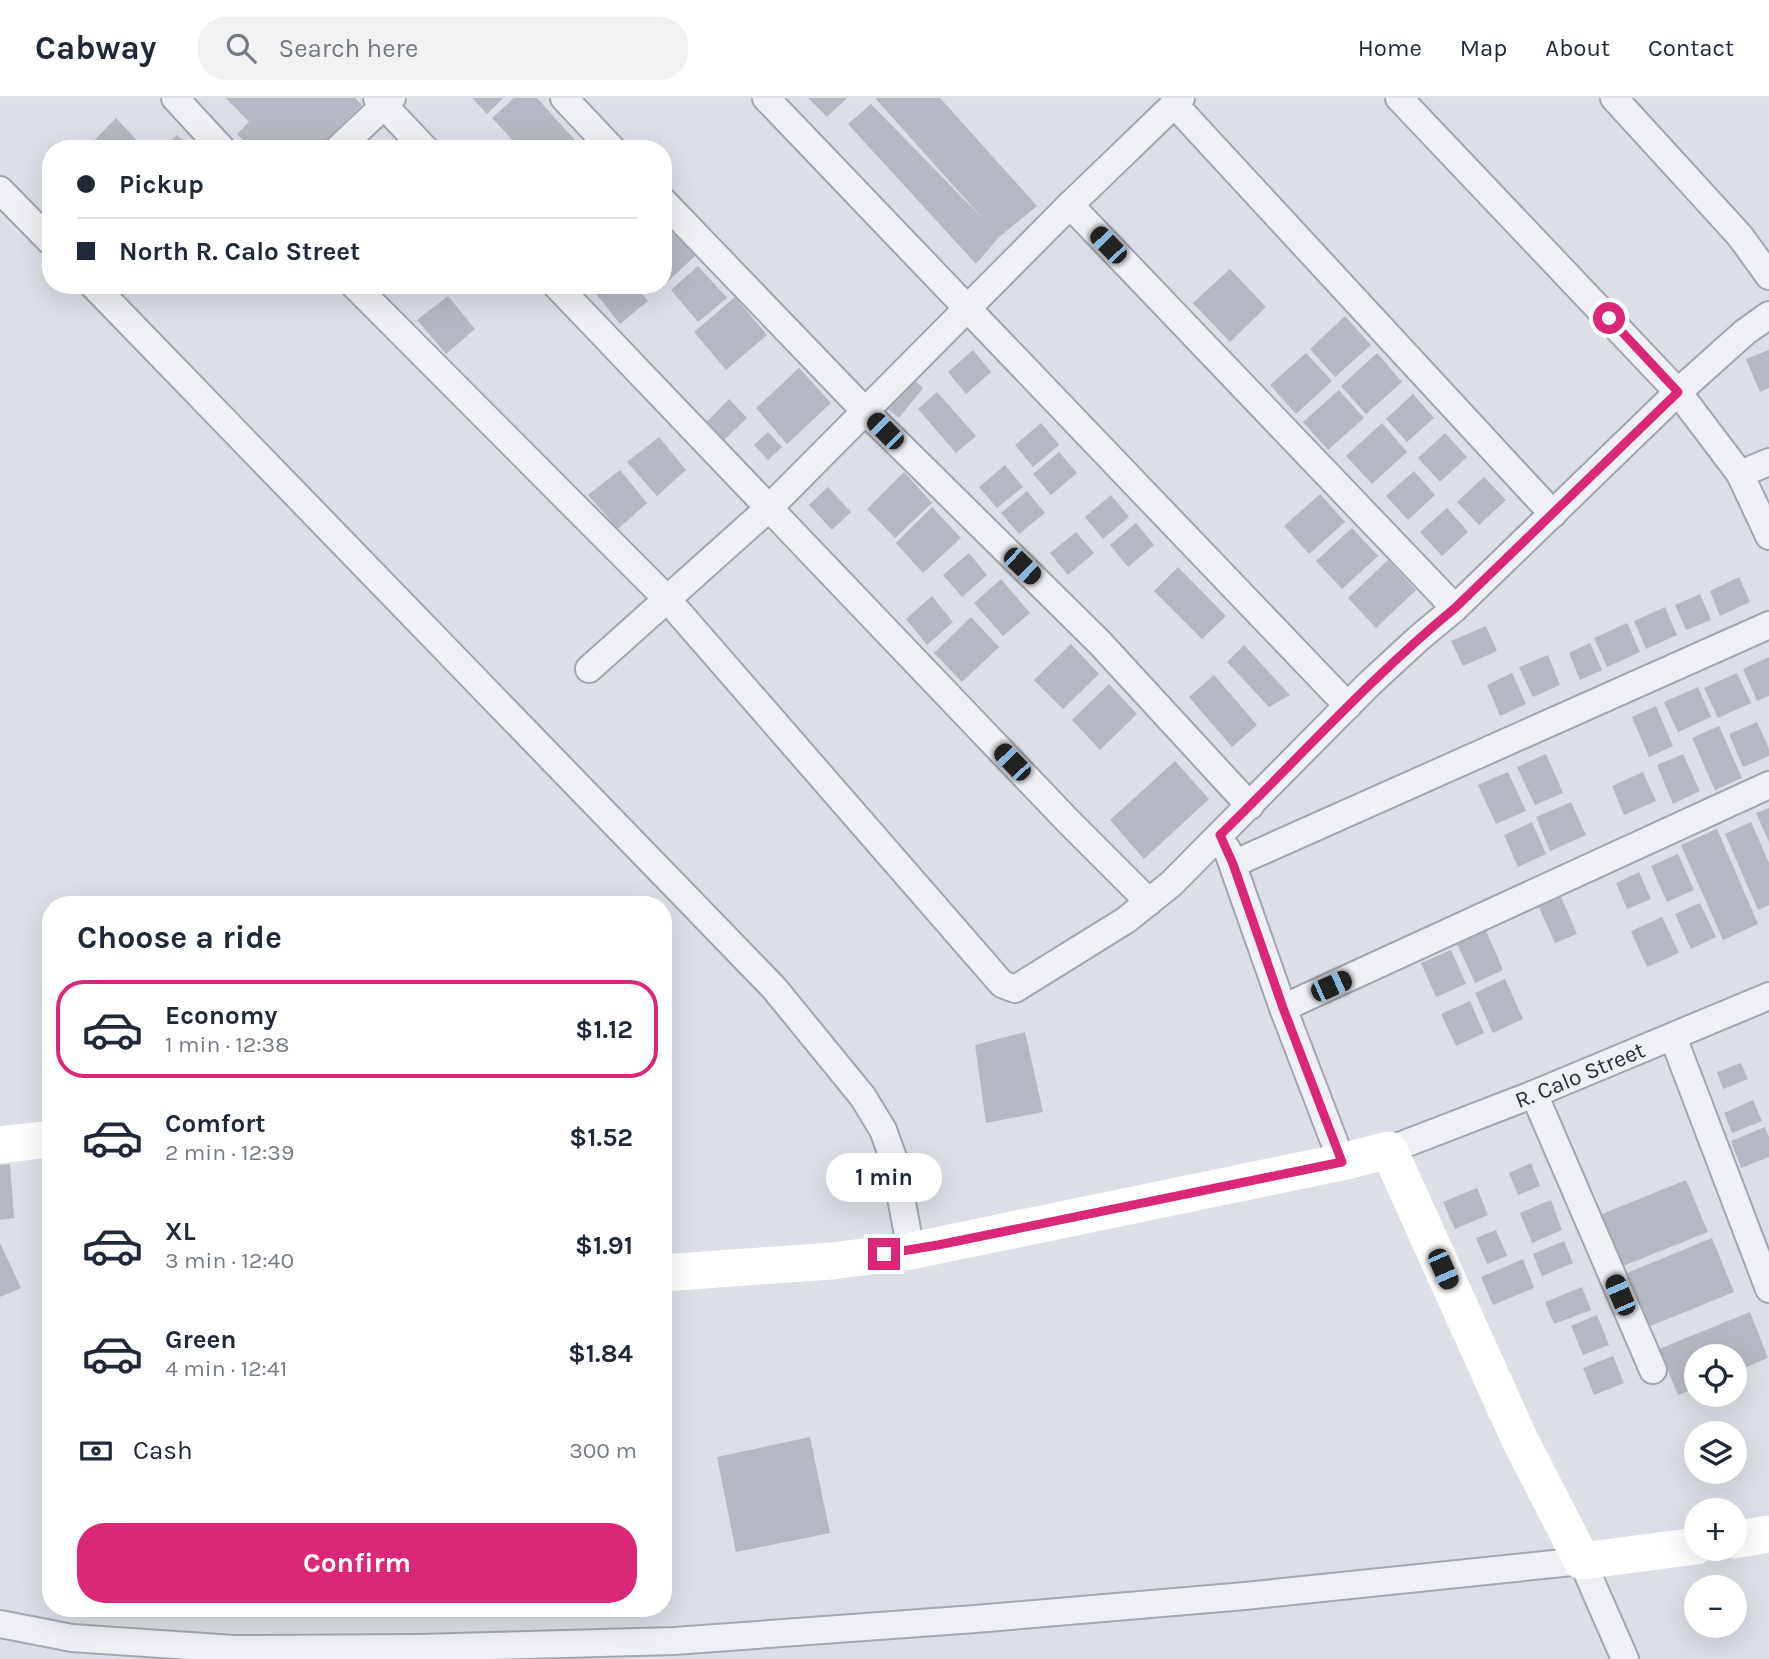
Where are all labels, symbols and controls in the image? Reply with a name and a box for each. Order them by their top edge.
search box [198,17,688,80]
text: Cabway [35,29,156,67]
icon: search [222,29,260,67]
text: Search here [278,33,418,64]
text: Home [1358,34,1422,62]
text: Map [1460,34,1507,62]
text: About [1545,34,1610,62]
text: Contact [1648,34,1734,62]
text: Pickup [119,169,204,200]
car [1086,223,1131,267]
text: North R. Calo Street [119,236,360,267]
route start [1593,302,1625,334]
car [863,409,908,453]
car [1000,544,1045,588]
car [990,740,1035,784]
text: Choose a ride [77,919,282,956]
car [1308,968,1355,1004]
icon: car [81,998,144,1061]
text: Economy [165,1000,277,1031]
text: $1.12 [575,1014,633,1045]
text: 1 min · 12:38 [165,1031,289,1058]
street label: R. Calo Street [1511,1036,1649,1114]
icon: car [81,1106,144,1169]
text: Comfort [165,1108,266,1139]
text: $1.52 [569,1122,633,1153]
text: 2 min · 12:39 [165,1139,294,1166]
callout: 1 min [826,1152,942,1202]
text: 1 min [855,1164,913,1191]
icon: car [81,1214,144,1277]
text: XL [165,1216,196,1247]
text: $1.91 [575,1230,633,1261]
route end [868,1238,900,1270]
car [1425,1246,1462,1292]
text: 3 min · 12:40 [165,1247,294,1274]
car [1603,1272,1638,1318]
icon: car [81,1322,144,1385]
text: Green [165,1324,237,1355]
text: $1.84 [568,1338,633,1369]
map controls [1684,1344,1747,1638]
button: locate [1684,1344,1747,1407]
text: 4 min · 12:41 [165,1355,287,1382]
button: layers [1684,1421,1747,1484]
icon: cash [77,1432,115,1470]
text: Cash [133,1435,193,1466]
text: 300 m [569,1437,637,1464]
button: + [1684,1498,1747,1561]
button: Confirm [77,1523,637,1603]
button: − [1684,1575,1747,1638]

